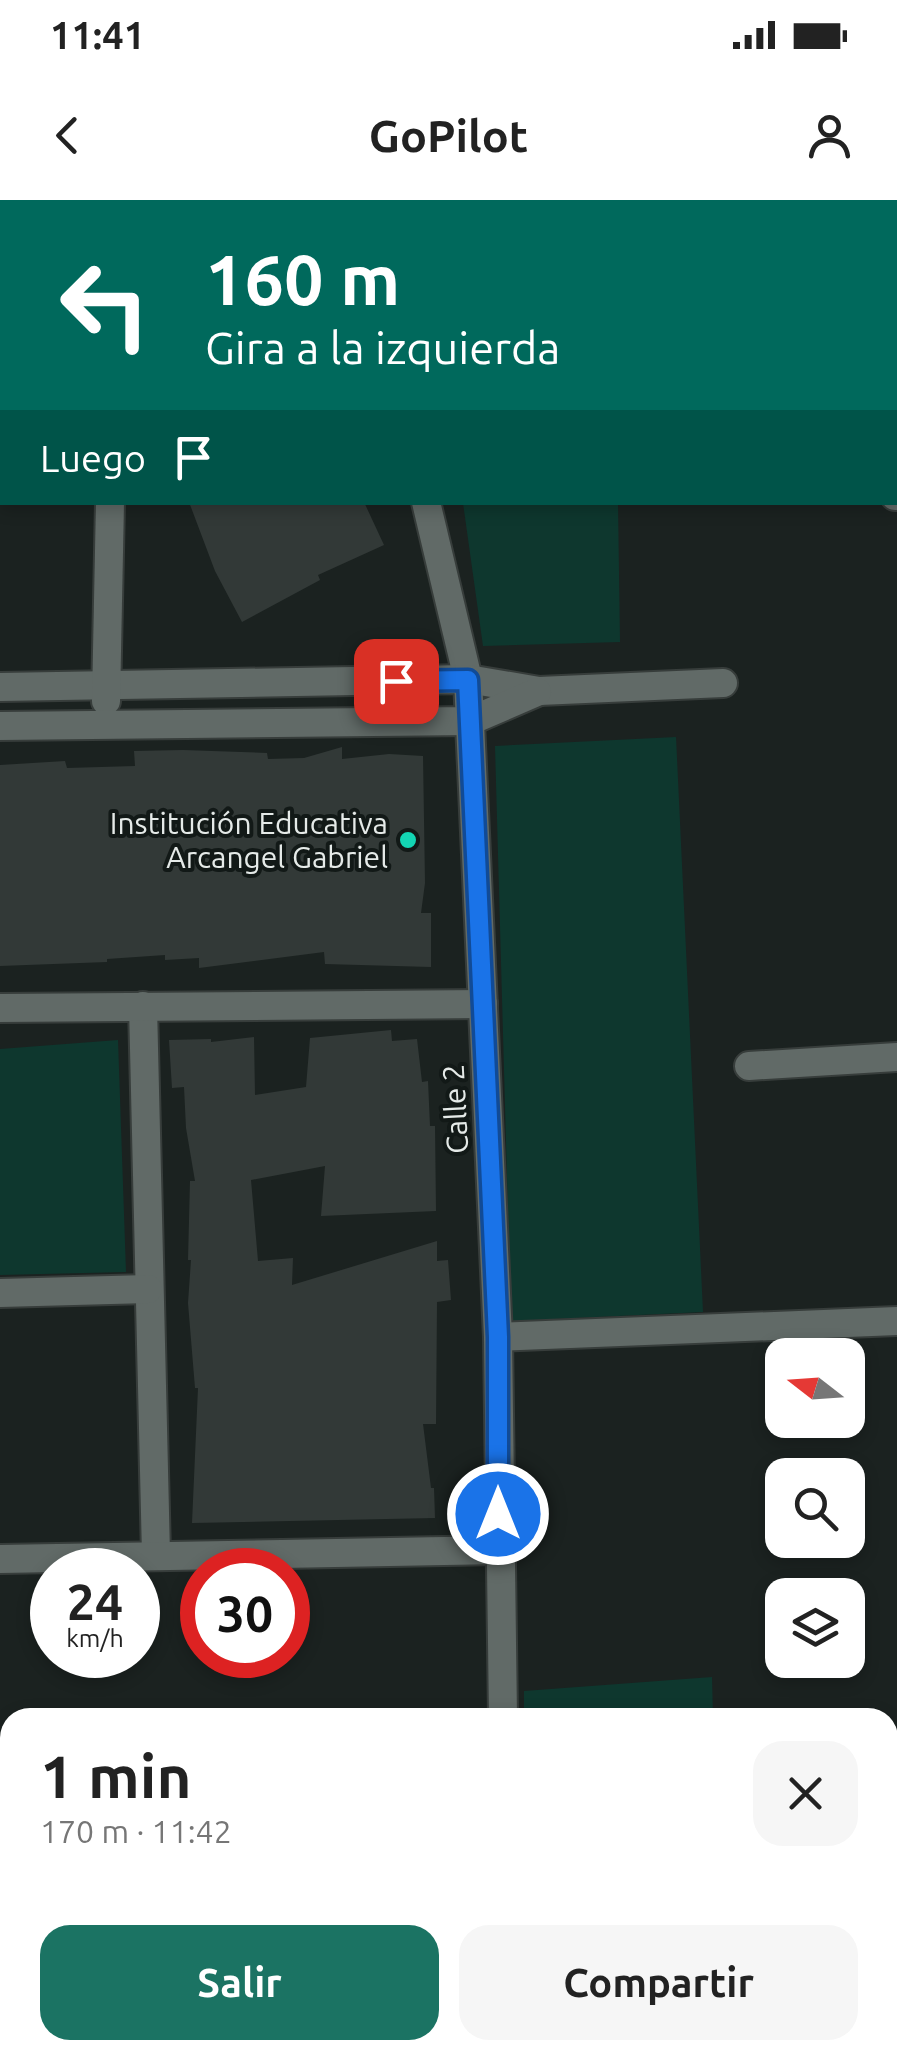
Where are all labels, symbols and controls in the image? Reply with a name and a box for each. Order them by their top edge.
text: 11:41 [50,14,145,56]
icon: back [40,108,95,163]
icon: person [802,108,857,163]
text: GoPilot [369,110,528,161]
icon: left [40,240,170,370]
text: 160 m [205,240,400,318]
text: Gira a la izquierda [205,322,561,373]
icon: arrive [166,430,221,485]
text: Luego [40,437,146,479]
pin [354,639,439,724]
icon: arrive [369,654,424,709]
place label: Institución Educativa Arcangel Gabriel [110,806,388,874]
marker: Institución Educativa Arcangel Gabriel [397,829,419,851]
street label: Calle 2 [436,1063,474,1155]
north arrow [765,1338,865,1438]
map controls [765,1338,865,1678]
button: search [765,1458,865,1558]
position arrow [446,1462,550,1566]
speed limit sign: 30 [180,1548,310,1678]
text: 24 [67,1573,123,1629]
button: layers [765,1578,865,1678]
text: km/h [66,1624,124,1652]
button: close [753,1741,858,1846]
text: 1 min [40,1742,192,1809]
text: 170 m · 11:42 [40,1813,232,1849]
button: Salir [40,1925,439,2040]
button: Compartir [459,1925,858,2040]

